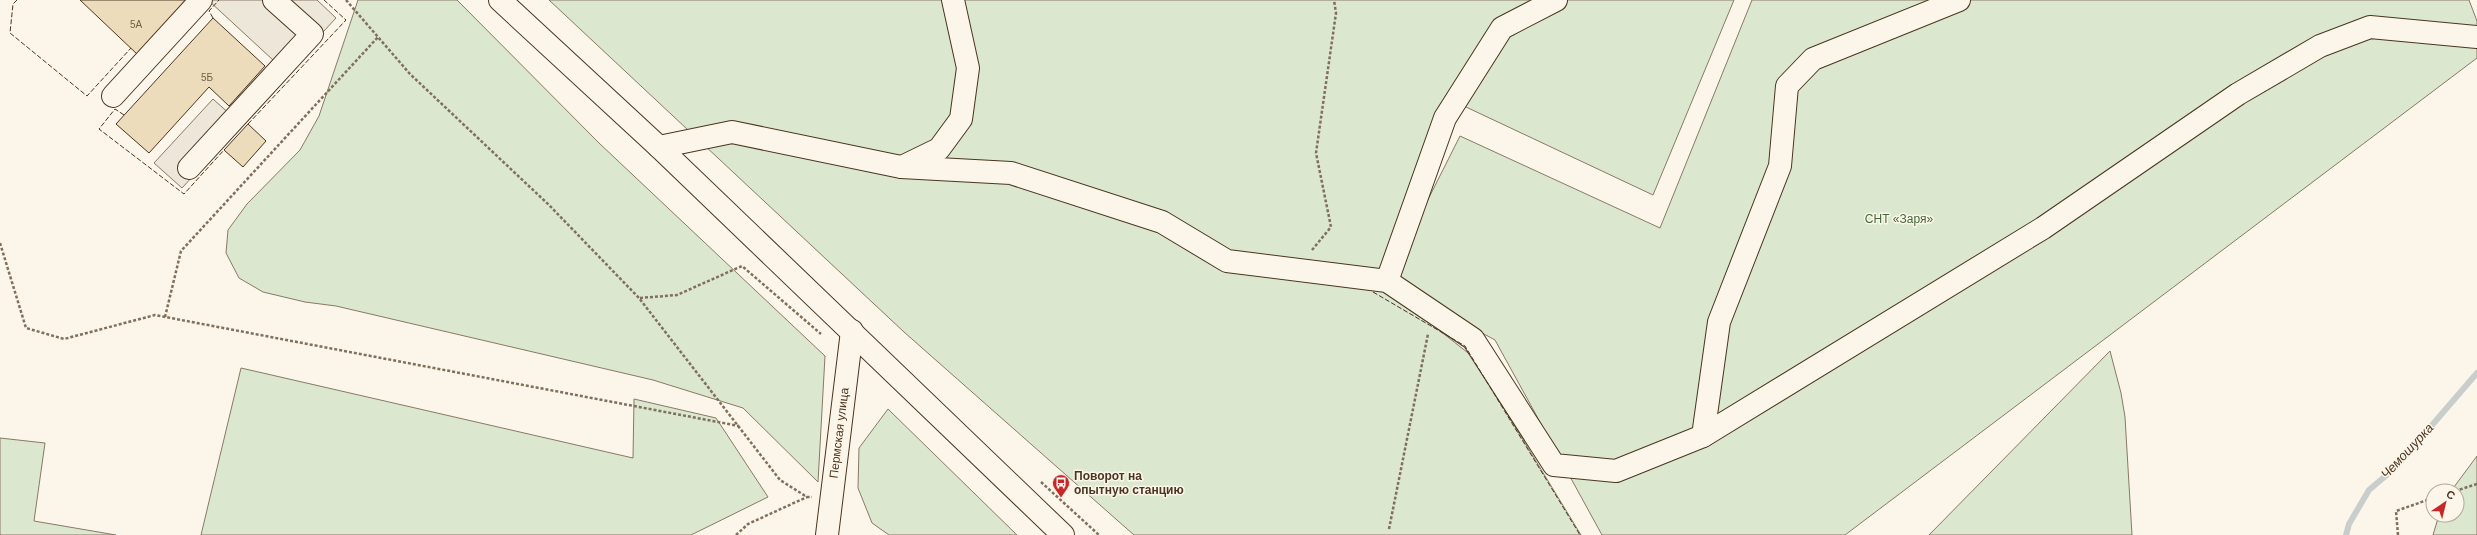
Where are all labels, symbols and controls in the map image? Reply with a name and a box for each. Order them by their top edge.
house number: 5А [130,19,142,30]
house number: 5Б [201,72,213,83]
park label: СНТ «Заря» [1865,212,1933,226]
street label: Пермская улица [826,387,852,479]
water label: Чемошурка [2378,420,2436,482]
place label: Поворот на опытную станцию [1074,469,1184,497]
bus stop icon: Поворот на опытную станцию [1051,473,1071,498]
north arrow [2425,483,2465,523]
text: С [2444,488,2457,502]

